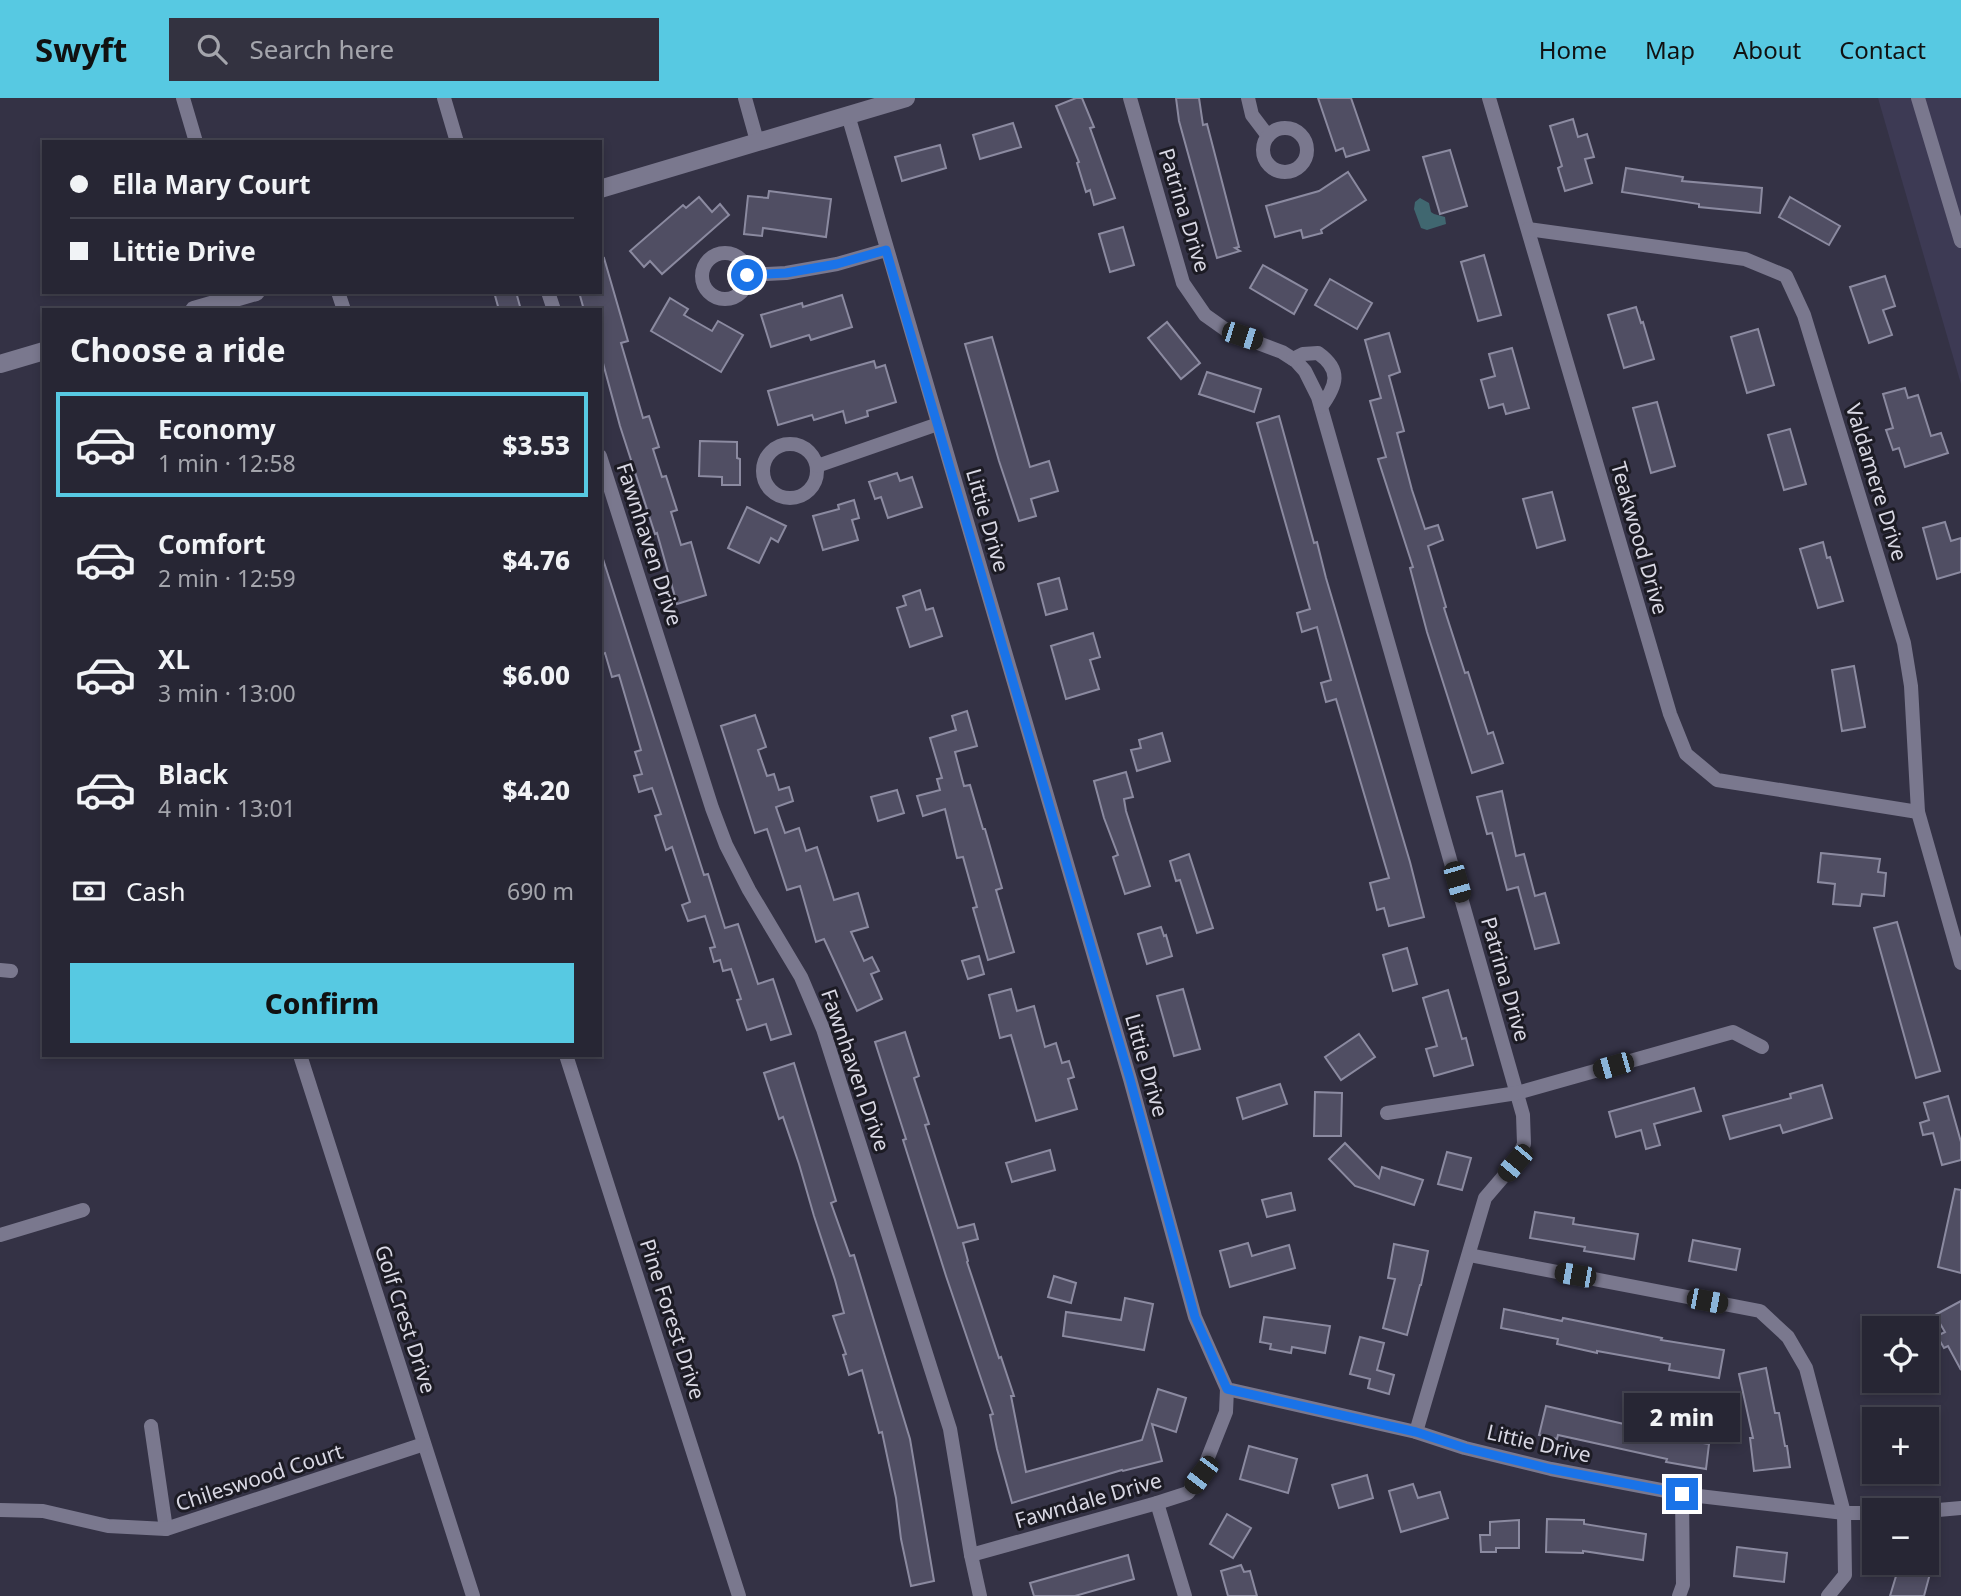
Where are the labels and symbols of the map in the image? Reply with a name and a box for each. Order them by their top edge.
street label: Patrina Drive [1153,145,1217,275]
route start [731,259,763,291]
car [1219,320,1266,352]
street label: Valdamere Drive [1840,400,1914,564]
street label: Fawnhaven Drive [610,459,690,629]
street label: Teakwood Drive [1605,459,1675,617]
street label: Littie Drive [960,465,1016,575]
car [1442,859,1473,905]
street label: Patrina Drive [1475,913,1537,1045]
street label: Fawnhaven Drive [815,985,897,1155]
street label: Littie Drive [1119,1010,1175,1120]
car [1590,1050,1637,1082]
car [1494,1140,1537,1186]
street label: Pine Forest Drive [634,1235,712,1403]
street label: Golf Crest Drive [369,1241,443,1397]
car [1553,1261,1598,1289]
car [1685,1287,1730,1315]
callout: 2 min [1624,1392,1740,1442]
street label: Littie Drive [1484,1417,1594,1469]
street label: Chileswood Court [172,1437,347,1517]
car [1180,1452,1223,1498]
street label: Fawndale Drive [1011,1466,1165,1534]
route end [1666,1478,1698,1510]

